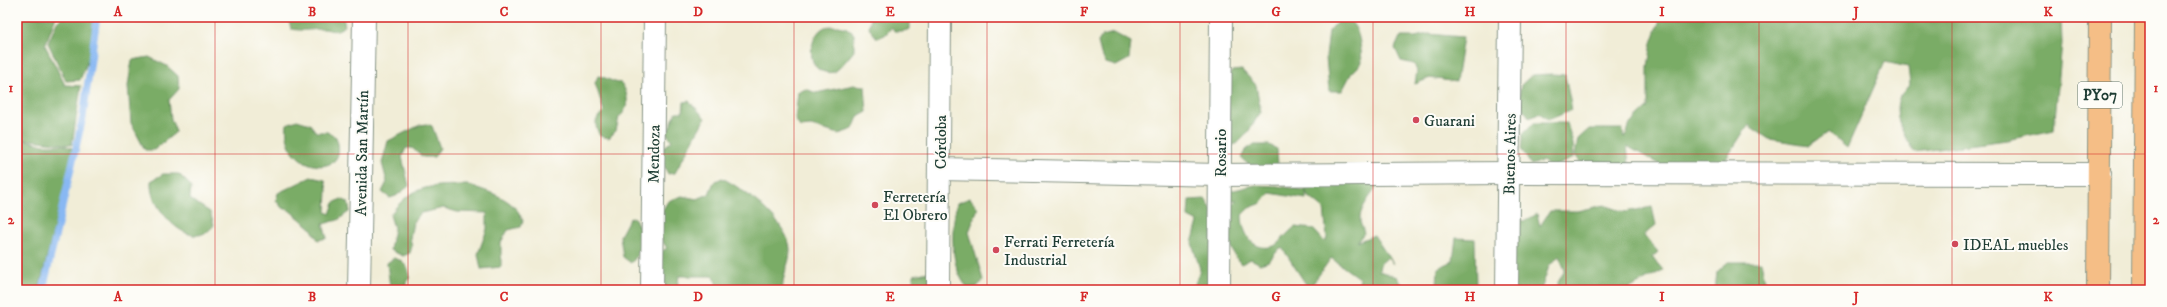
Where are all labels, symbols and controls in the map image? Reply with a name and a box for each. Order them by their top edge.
text: A [113,4,123,20]
text: B [308,4,316,20]
text: C [500,4,509,20]
text: D [693,4,703,20]
text: E [885,4,895,20]
text: F [1080,4,1089,20]
text: G [1271,4,1281,20]
text: H [1465,4,1476,20]
text: I [1659,4,1665,20]
text: J [1851,4,1859,21]
text: K [2043,4,2053,20]
text: 1 [9,80,14,96]
text: 1 [2154,80,2159,96]
road number: PY07 [2078,82,2122,108]
street label: Avenida San Martín [351,89,373,216]
place label: Guarani [1424,111,1475,131]
street label: Buenos Aires [1499,113,1521,195]
street label: Córdoba [931,115,951,169]
marker: Guarani [1411,115,1421,125]
street label: Mendoza [643,124,665,184]
street label: Rosario [1211,129,1231,177]
place label: Ferretería El Obrero [883,187,948,225]
marker: Ferretería El Obrero [870,200,880,210]
text: 2 [8,212,15,228]
text: 2 [2153,212,2160,228]
place label: Ferrati Ferretería Industrial [1004,232,1115,270]
place label: IDEAL muebles [1963,235,2068,255]
marker: IDEAL muebles [1950,239,1960,249]
marker: Ferrati Ferretería Industrial [991,245,1001,255]
text: A [113,289,123,305]
text: B [308,289,316,305]
text: C [500,289,509,305]
text: D [693,289,703,305]
text: E [885,289,895,305]
text: F [1080,289,1089,305]
text: G [1271,289,1281,305]
text: H [1465,289,1476,305]
text: I [1659,289,1665,305]
text: J [1851,289,1859,306]
text: K [2043,289,2053,305]

